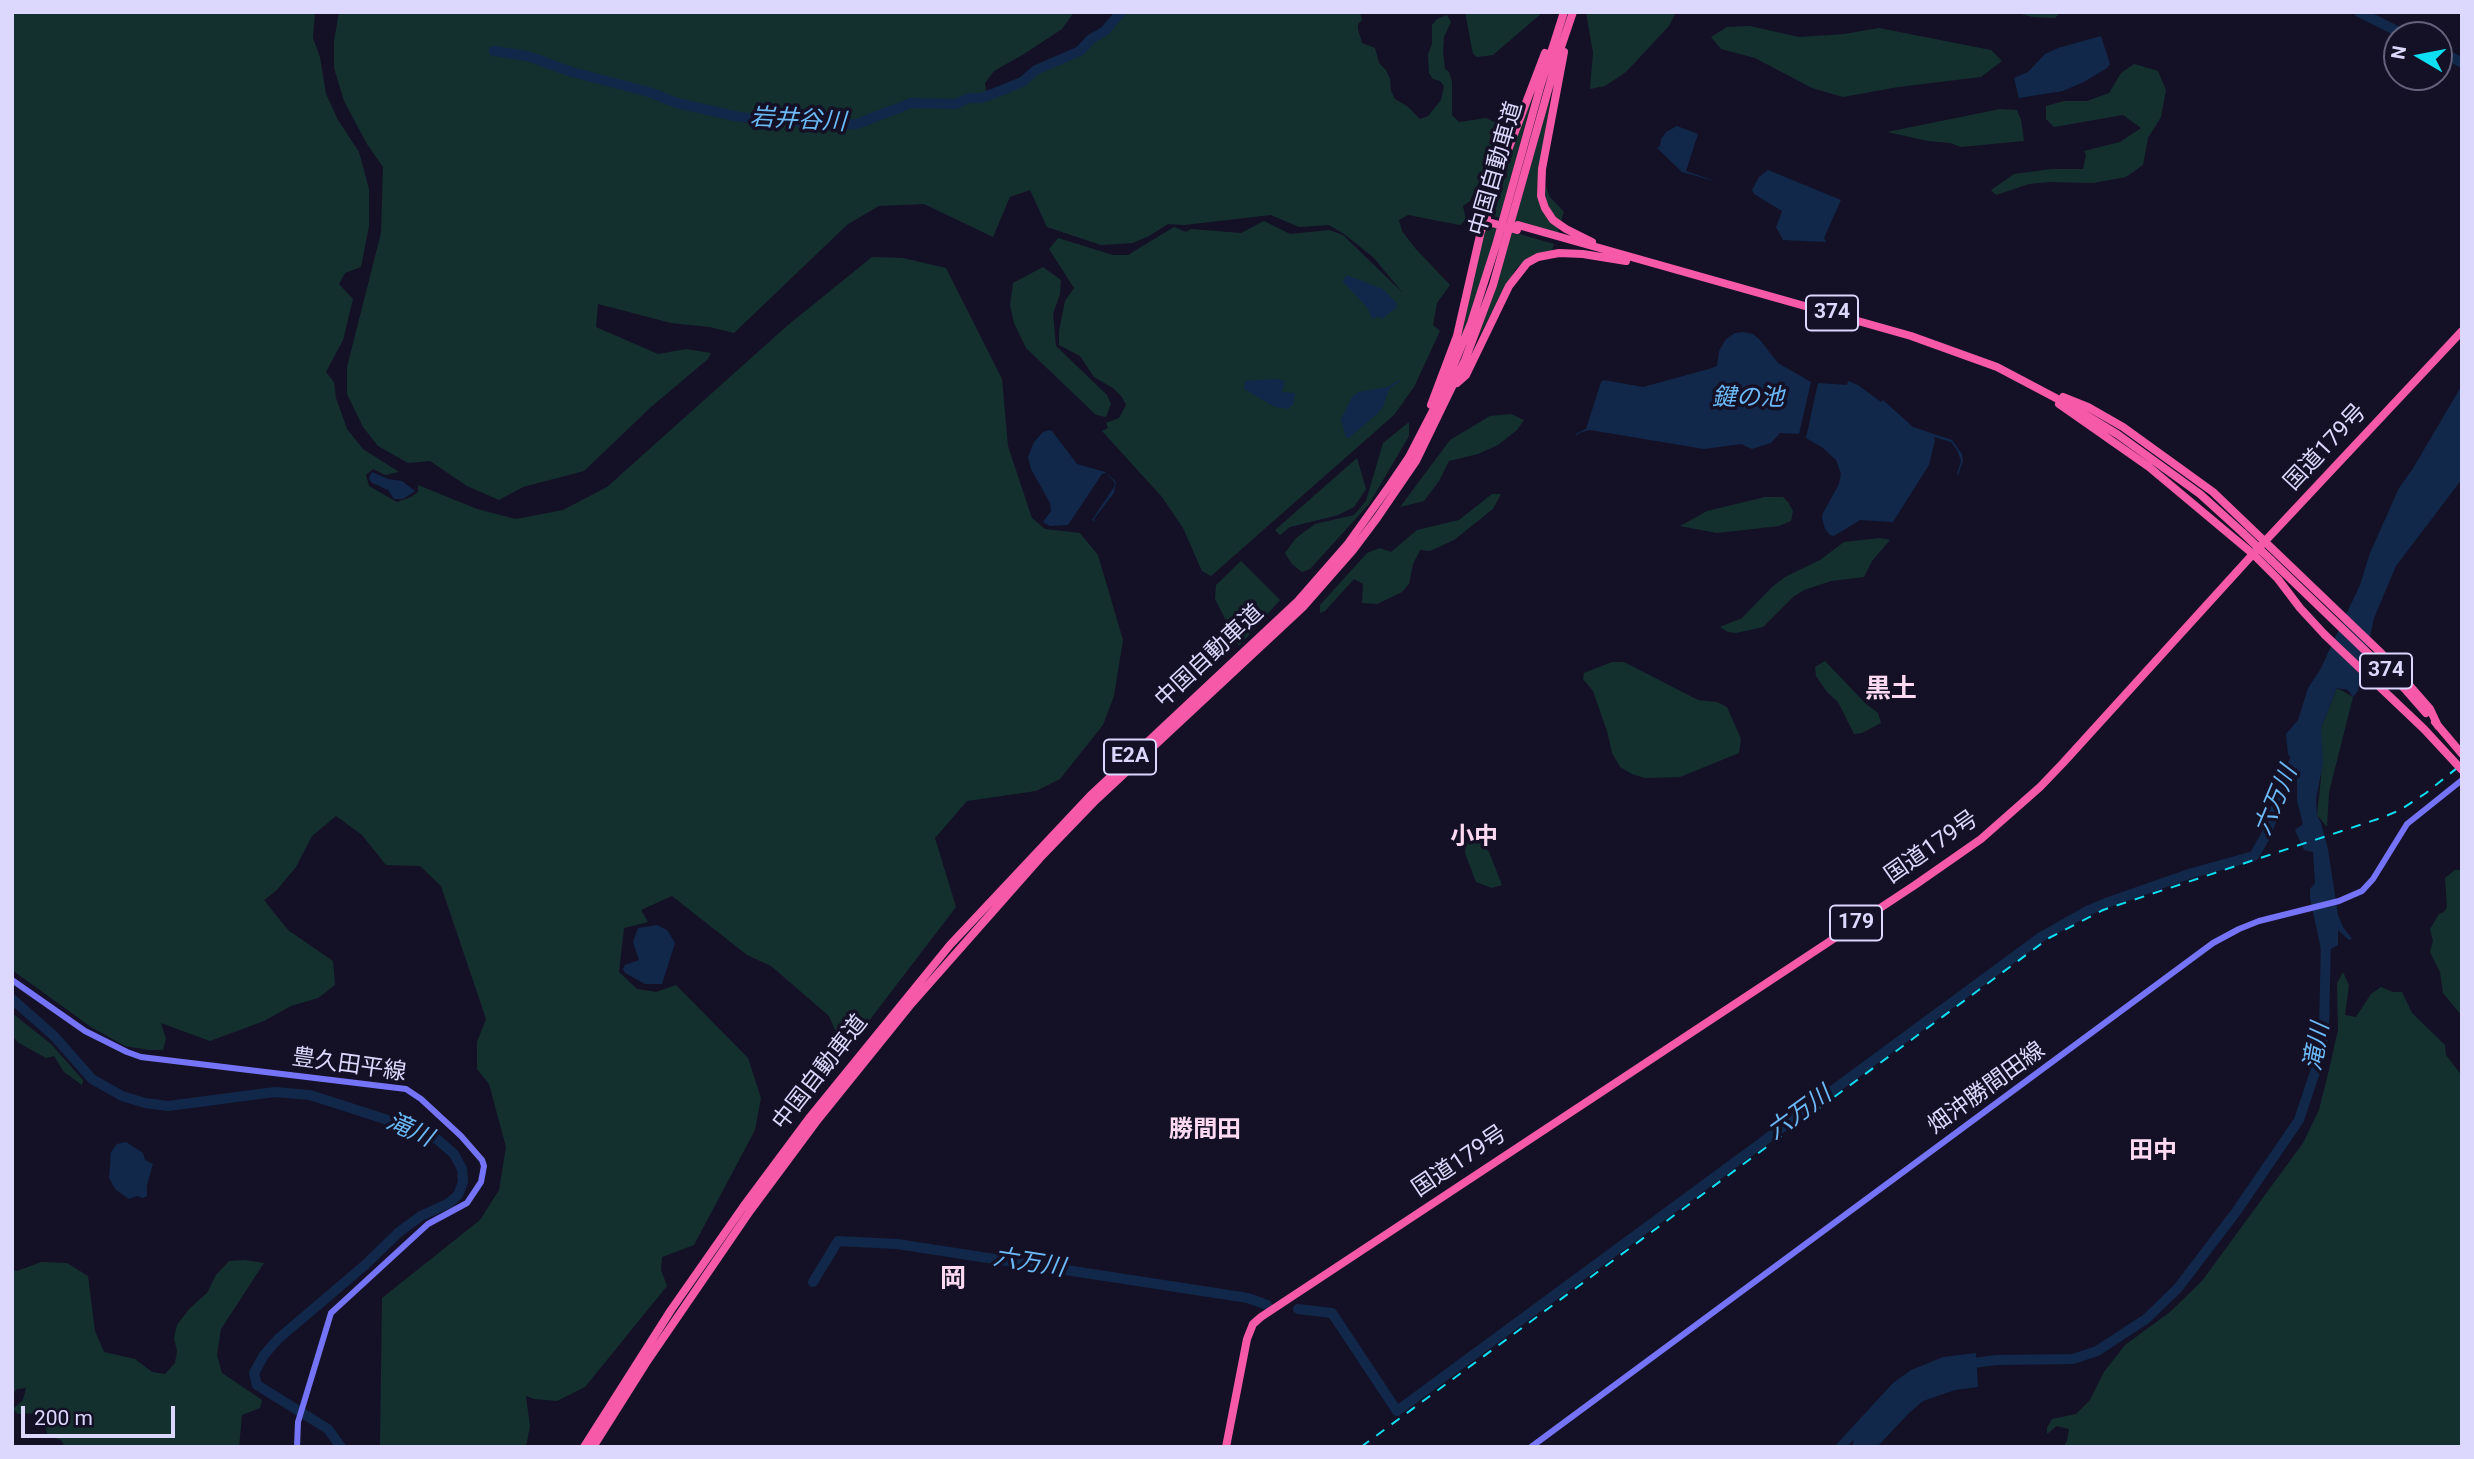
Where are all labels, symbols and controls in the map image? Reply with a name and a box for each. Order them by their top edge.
north arrow [2383,21,2453,91]
text: N [2386,44,2411,61]
street label: 中国自動車道 [1465,99,1529,239]
water label: 岩井谷川 [749,104,847,138]
road number: 374 [1806,296,1858,330]
water label: 鍵の池 [1712,385,1784,413]
street label: 国道179号 [2279,399,2373,497]
street label: 中国自動車道 [1150,600,1270,714]
road number: 374 [2360,654,2412,688]
district label: 黒土 [1865,674,1917,706]
road number: E2A [1104,740,1156,774]
water label: 六万川 [2250,762,2304,840]
street label: 国道179号 [1880,806,1984,890]
district label: 小中 [1450,824,1498,852]
road number: 179 [1830,906,1882,940]
street label: 中国自動車道 [768,1010,874,1136]
water label: 滝川 [2300,1021,2336,1073]
street label: 畑沖勝間田線 [1923,1037,2051,1141]
street label: 豊久田平線 [290,1044,408,1088]
water label: 六万川 [1762,1081,1838,1147]
water label: 滝川 [381,1108,437,1154]
district label: 勝間田 [1169,1117,1241,1145]
street label: 国道179号 [1408,1120,1512,1204]
district label: 田中 [2129,1138,2177,1166]
water label: 六万川 [991,1244,1067,1284]
district label: 岡 [940,1264,966,1296]
scale bar [24,1392,178,1436]
text: 200 m [34,1406,93,1430]

